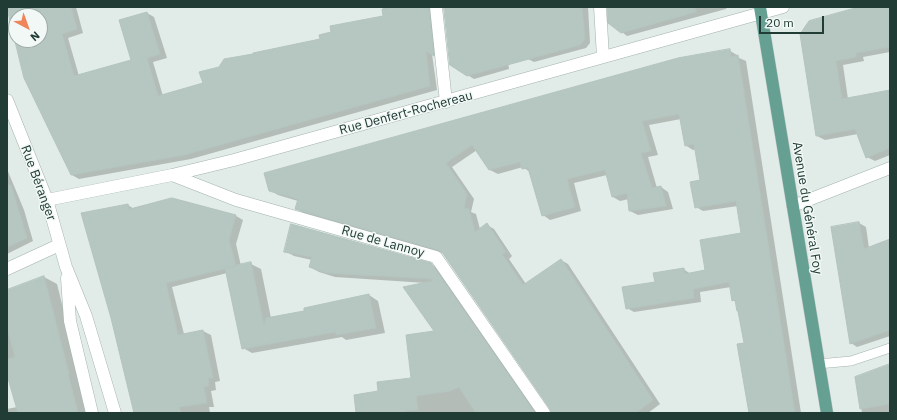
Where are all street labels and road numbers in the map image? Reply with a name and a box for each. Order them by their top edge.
street label: Rue Denfert-Rochereau [338,88,474,138]
street label: Avenue du Général Foy [789,141,825,275]
street label: Rue Béranger [17,143,59,223]
street label: Rue de Lannoy [340,223,426,261]

